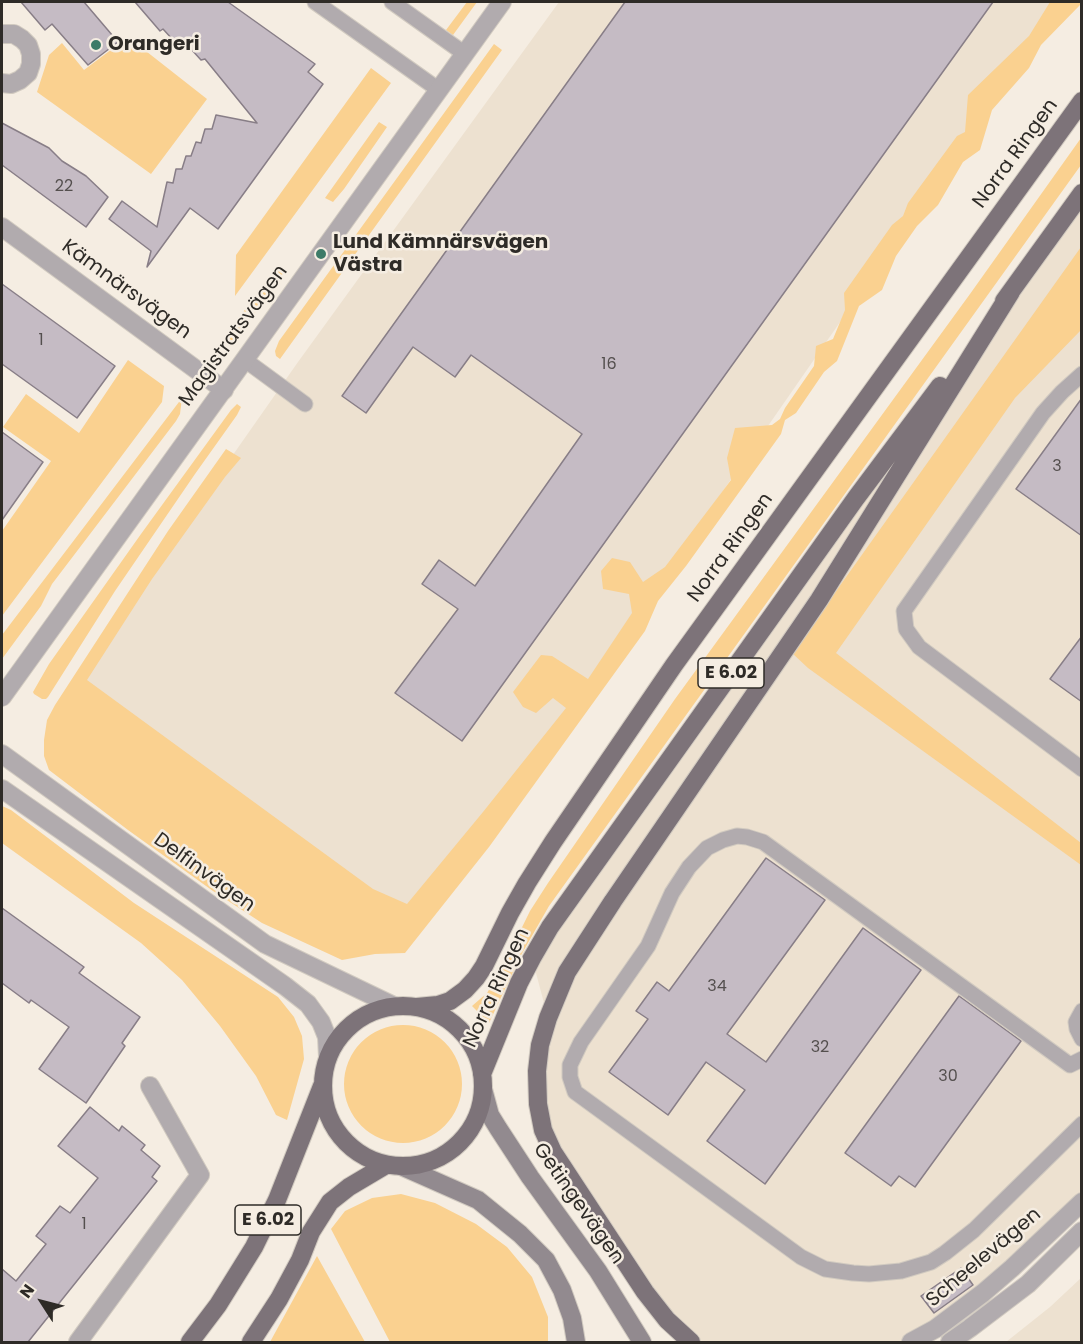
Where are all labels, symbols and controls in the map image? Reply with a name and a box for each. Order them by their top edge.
place label: Orangeri [108,33,200,57]
marker: Orangeri [89,38,103,52]
street label: Norra Ringen [968,95,1064,213]
house number: 22 [55,177,73,197]
place label: Lund Kämnärsvägen Västra [333,231,548,278]
street label: Kämnärsvägen [57,235,195,345]
marker: Lund Kämnärsvägen Västra [314,247,328,261]
street label: Magistratsvägen [175,261,293,411]
house number: 1 [38,331,44,351]
house number: 16 [601,355,617,375]
house number: 3 [1052,457,1062,477]
street label: Norra Ringen [683,489,779,607]
road number: E 6.02 [698,658,764,688]
street label: Delfinvägen [149,828,259,918]
street label: Norra Ringen [459,924,535,1052]
house number: 34 [707,977,727,997]
house number: 32 [811,1038,829,1058]
house number: 30 [938,1067,958,1087]
street label: Getingevägen [527,1139,629,1269]
street label: Scheelevägen [922,1203,1046,1313]
road number: E 6.02 [235,1205,301,1235]
house number: 1 [81,1215,87,1235]
north arrow [12,1272,72,1332]
text: N [14,1279,40,1303]

